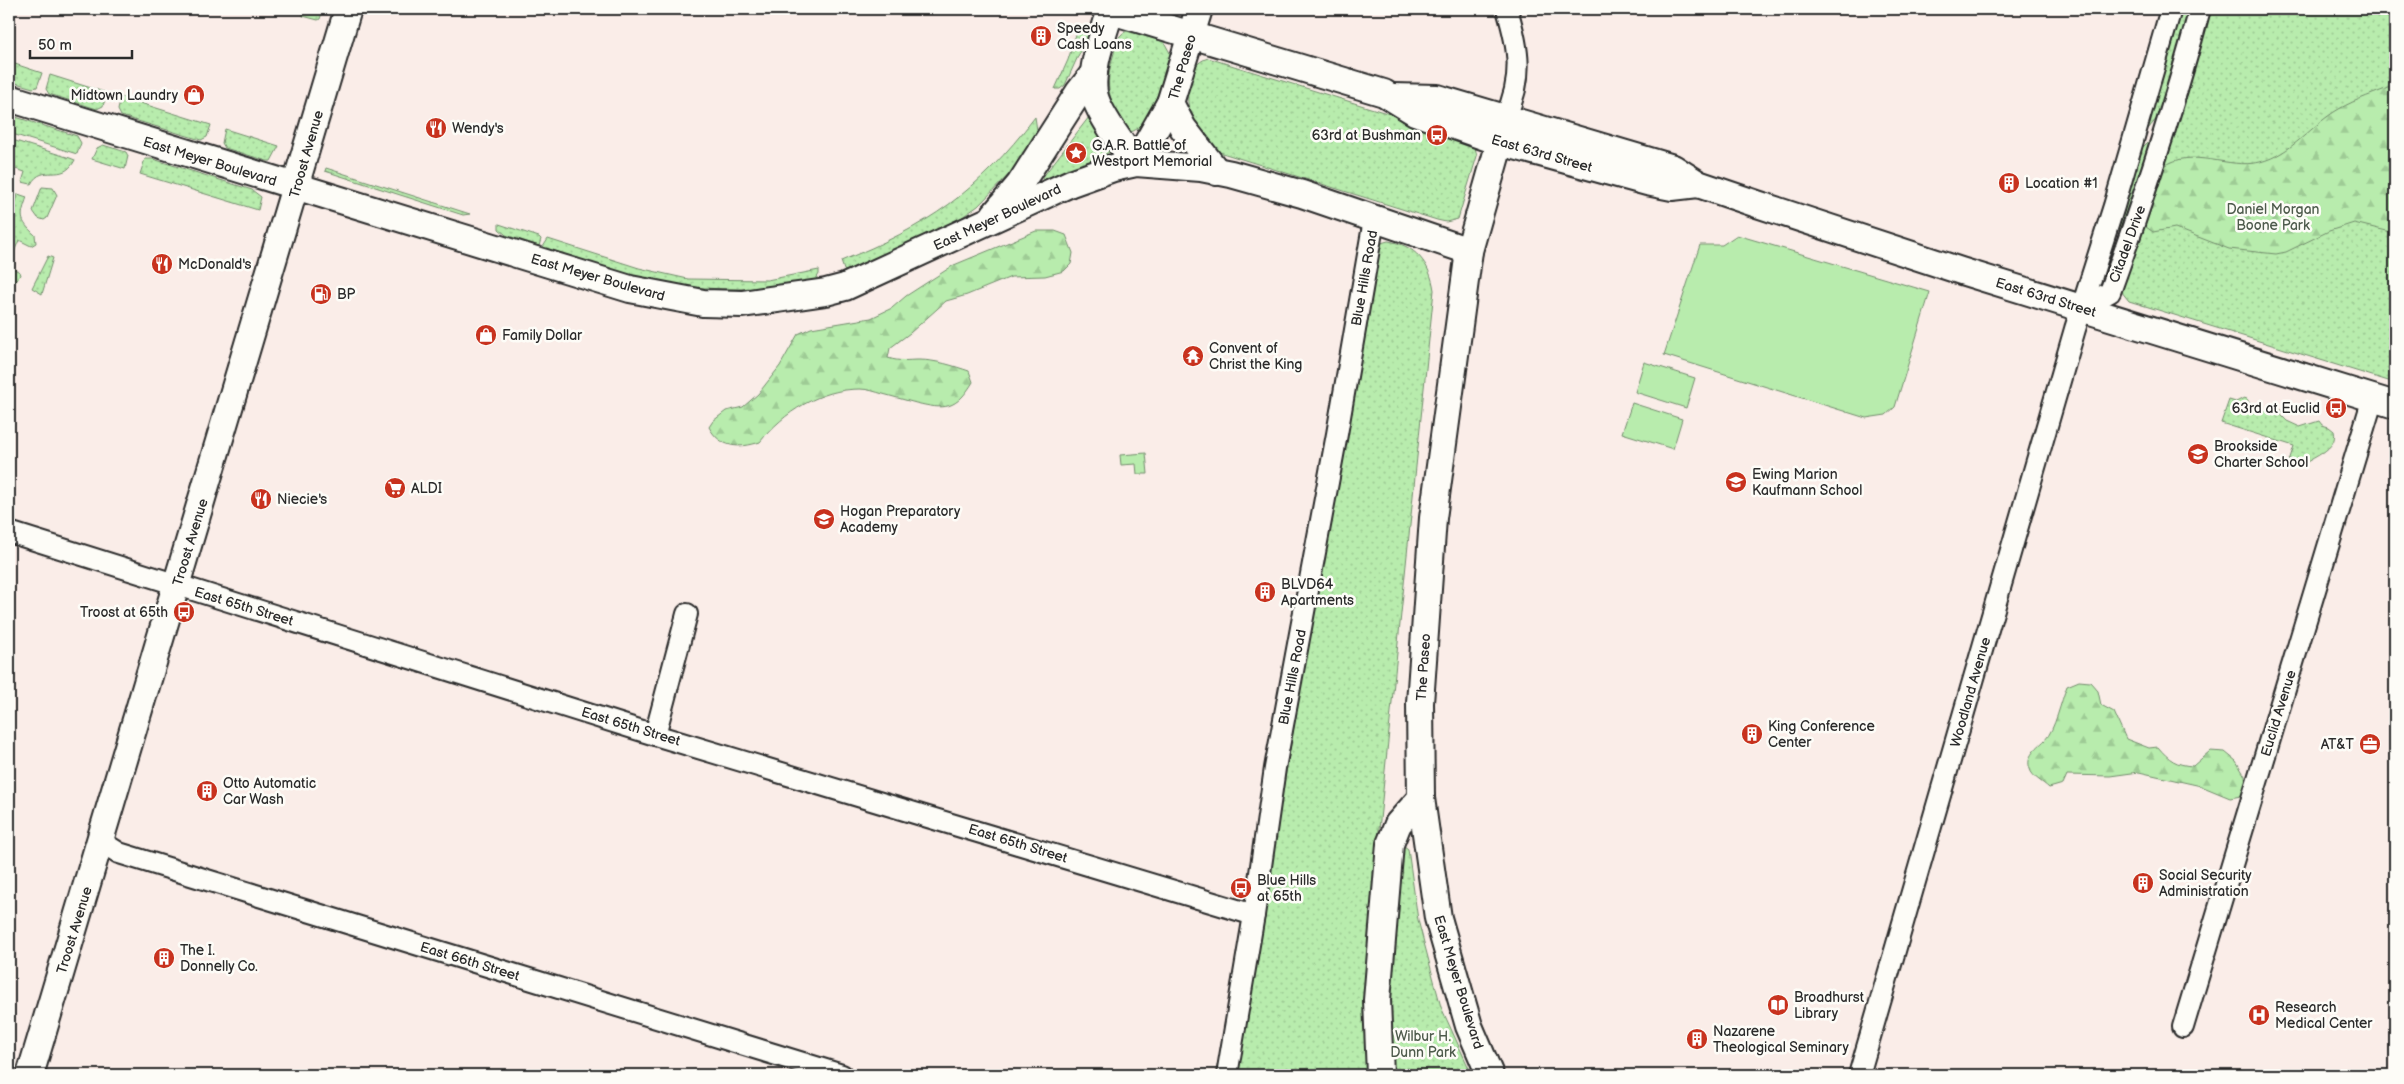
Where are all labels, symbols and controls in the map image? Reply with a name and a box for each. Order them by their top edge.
place label: Speedy Cash Loans [1057,20,1132,53]
building icon: Speedy Cash Loans [1029,24,1053,48]
scale bar [30,28,132,60]
street label: The Paseo [1165,32,1200,102]
text: 50 m [38,36,72,55]
shop icon: Midtown Laundry [182,83,206,107]
place label: Midtown Laundry [70,87,179,104]
street label: Troost Avenue [286,108,327,200]
restaurant icon: Wendy's [424,116,448,140]
place label: Wendy's [452,120,504,137]
bus stop icon: 63rd at Bushman [1425,123,1449,147]
place label: 63rd at Bushman [1312,127,1421,144]
street label: East 63rd Street [1490,131,1595,176]
street label: East Meyer Boulevard [141,133,279,190]
place label: G.A.R. Battle of Westport Memorial [1092,137,1212,170]
place icon: G.A.R. Battle of Westport Memorial [1064,141,1088,165]
building icon: Location #1 [1997,171,2021,195]
place label: Location #1 [2025,175,2098,192]
street label: East Meyer Boulevard [931,180,1064,254]
park label: Daniel Morgan Boone Park [2226,201,2320,234]
street label: Citadel Drive [2106,203,2149,285]
street label: Blue Hills Road [1348,229,1381,327]
street label: East Meyer Boulevard [529,250,667,305]
restaurant icon: McDonald's [150,252,174,276]
place label: McDonald's [178,256,252,273]
street label: East 63rd Street [1994,274,2099,321]
fuel station icon: BP [309,282,333,306]
place label: BP [337,286,356,303]
shop icon: Family Dollar [474,323,498,347]
place label: Family Dollar [502,327,583,344]
place label: Convent of Christ the King [1209,340,1302,373]
temple icon: Convent of Christ the King [1181,344,1205,368]
bus stop icon: 63rd at Euclid [2324,396,2348,420]
place label: 63rd at Euclid [2232,400,2320,417]
place label: Brookside Charter School [2214,438,2308,471]
school or university icon: Brookside Charter School [2186,442,2210,466]
place label: Ewing Marion Kaufmann School [1752,466,1862,499]
school or university icon: Ewing Marion Kaufmann School [1724,470,1748,494]
supermarket icon: ALDI [383,476,407,500]
place label: ALDI [411,480,442,497]
restaurant icon: Niecie's [249,487,273,511]
place label: Niecie's [277,491,327,508]
street label: Troost Avenue [169,496,212,588]
place label: Hogan Preparatory Academy [840,503,961,536]
school or university icon: Hogan Preparatory Academy [812,507,836,531]
place label: BLVD64 Apartments [1281,576,1354,609]
building icon: BLVD64 Apartments [1253,580,1277,604]
street label: East 65th Street [192,583,296,630]
bus stop icon: Troost at 65th [172,600,196,624]
place label: Troost at 65th [80,604,168,621]
street label: Blue Hills Road [1275,628,1310,726]
street label: The Paseo [1413,633,1434,701]
street label: Woodland Avenue [1947,635,1994,749]
street label: Euclid Avenue [2257,668,2300,758]
street label: East 65th Street [579,703,683,750]
place label: King Conference Center [1768,718,1875,751]
building icon: King Conference Center [1740,722,1764,746]
office icon: AT&T [2358,732,2382,756]
place label: AT&T [2321,736,2355,753]
place label: Otto Automatic Car Wash [223,775,316,808]
building icon: Otto Automatic Car Wash [195,779,219,803]
street label: East 65th Street [966,820,1070,867]
place label: Social Security Administration [2159,867,2252,900]
building icon: Social Security Administration [2131,871,2155,895]
place label: Blue Hills at 65th [1257,872,1316,905]
bus stop icon: Blue Hills at 65th [1229,876,1253,900]
street label: Troost Avenue [53,884,96,976]
street label: East Meyer Boulevard [1430,913,1487,1051]
street label: East 66th Street [418,938,522,985]
place label: The I. Donnelly Co. [180,942,258,975]
building icon: The I. Donnelly Co. [152,946,176,970]
place label: Broadhurst Library [1794,989,1865,1022]
library icon: Broadhurst Library [1766,993,1790,1017]
place label: Research Medical Center [2275,999,2373,1032]
hospital icon: Research Medical Center [2247,1003,2271,1027]
place label: Nazarene Theological Seminary [1713,1023,1850,1056]
building icon: Nazarene Theological Seminary [1685,1027,1709,1051]
park label: Wilbur H. Dunn Park [1390,1028,1456,1061]

